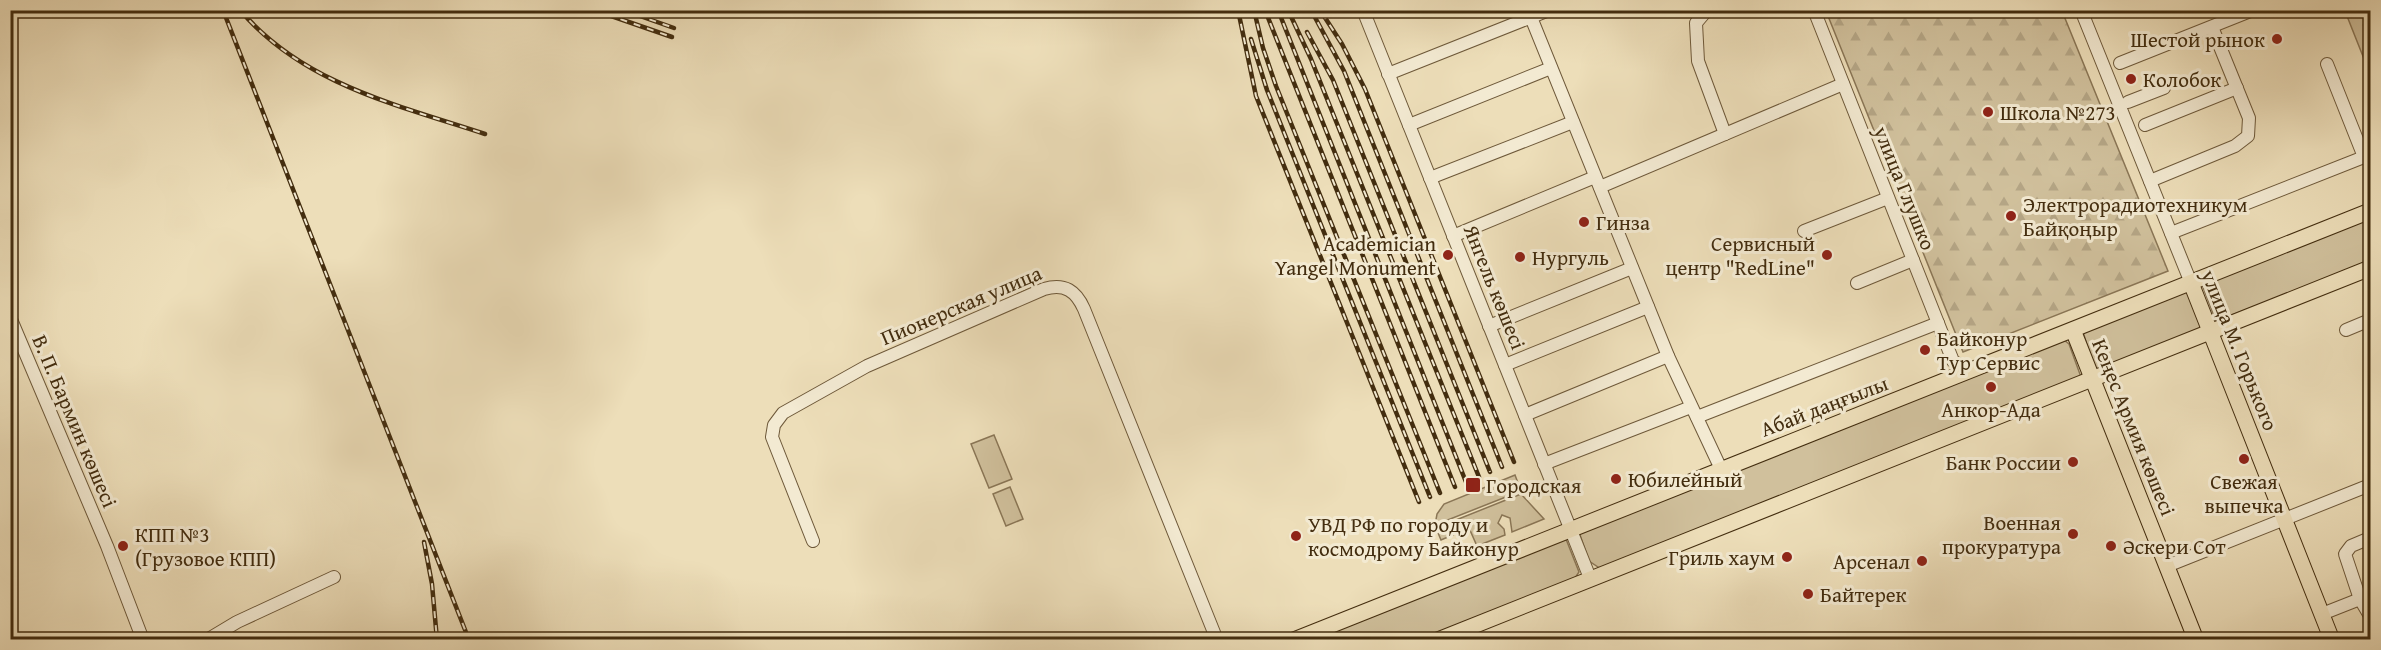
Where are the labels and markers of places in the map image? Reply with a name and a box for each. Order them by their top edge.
place label: Шестой рынок [2130,24,2265,55]
marker: Шестой рынок [2270,32,2284,46]
place label: Колобок [2143,64,2221,95]
marker: Колобок [2124,72,2138,86]
place label: Школа №273 [2000,97,2116,128]
marker: Школа №273 [1981,105,1995,119]
place label: Электрорадиотехникум Байқоңыр [2023,189,2248,244]
place label: Гинза [1596,207,1650,238]
marker: Электрорадиотехникум Байқоңыр [2004,209,2018,223]
marker: Гинза [1577,215,1591,229]
place label: Academician Yangel Monument [1275,228,1437,283]
place label: Сервисный центр "RedLine" [1666,228,1815,283]
place label: Нургуль [1532,242,1609,273]
marker: Academician Yangel Monument [1441,248,1455,262]
marker: Сервисный центр "RedLine" [1820,248,1834,262]
marker: Нургуль [1513,250,1527,264]
place label: Байконур Тур Сервис [1937,323,2040,378]
marker: Байконур Тур Сервис [1918,343,1932,357]
marker: Анкор-Ада [1984,380,1998,394]
place label: Анкор-Ада [1941,394,2041,425]
place label: Банк России [1946,447,2061,478]
marker: Свежая выпечка [2237,452,2251,466]
marker: Банк России [2066,455,2080,469]
place label: Юбилейный [1628,464,1742,495]
place label: Свежая выпечка [2205,466,2283,521]
place label: Городская [1486,470,1582,501]
marker: Юбилейный [1609,472,1623,486]
marker: Городская [1464,476,1482,494]
place label: Военная прокуратура [1942,507,2061,562]
place label: УВД РФ по городу и космодрому Байконур [1308,509,1519,564]
place label: КПП №3 (Грузовое КПП) [135,519,276,574]
marker: Военная прокуратура [2066,527,2080,541]
marker: УВД РФ по городу и космодрому Байконур [1289,529,1303,543]
place label: Әскери Сот [2123,531,2226,562]
marker: КПП №3 (Грузовое КПП) [116,539,130,553]
marker: Әскери Сот [2104,539,2118,553]
place label: Гриль хаум [1669,542,1775,573]
place label: Арсенал [1833,546,1910,577]
marker: Гриль хаум [1780,550,1794,564]
marker: Арсенал [1915,554,1929,568]
place label: Байтерек [1820,579,1907,610]
marker: Байтерек [1801,587,1815,601]

